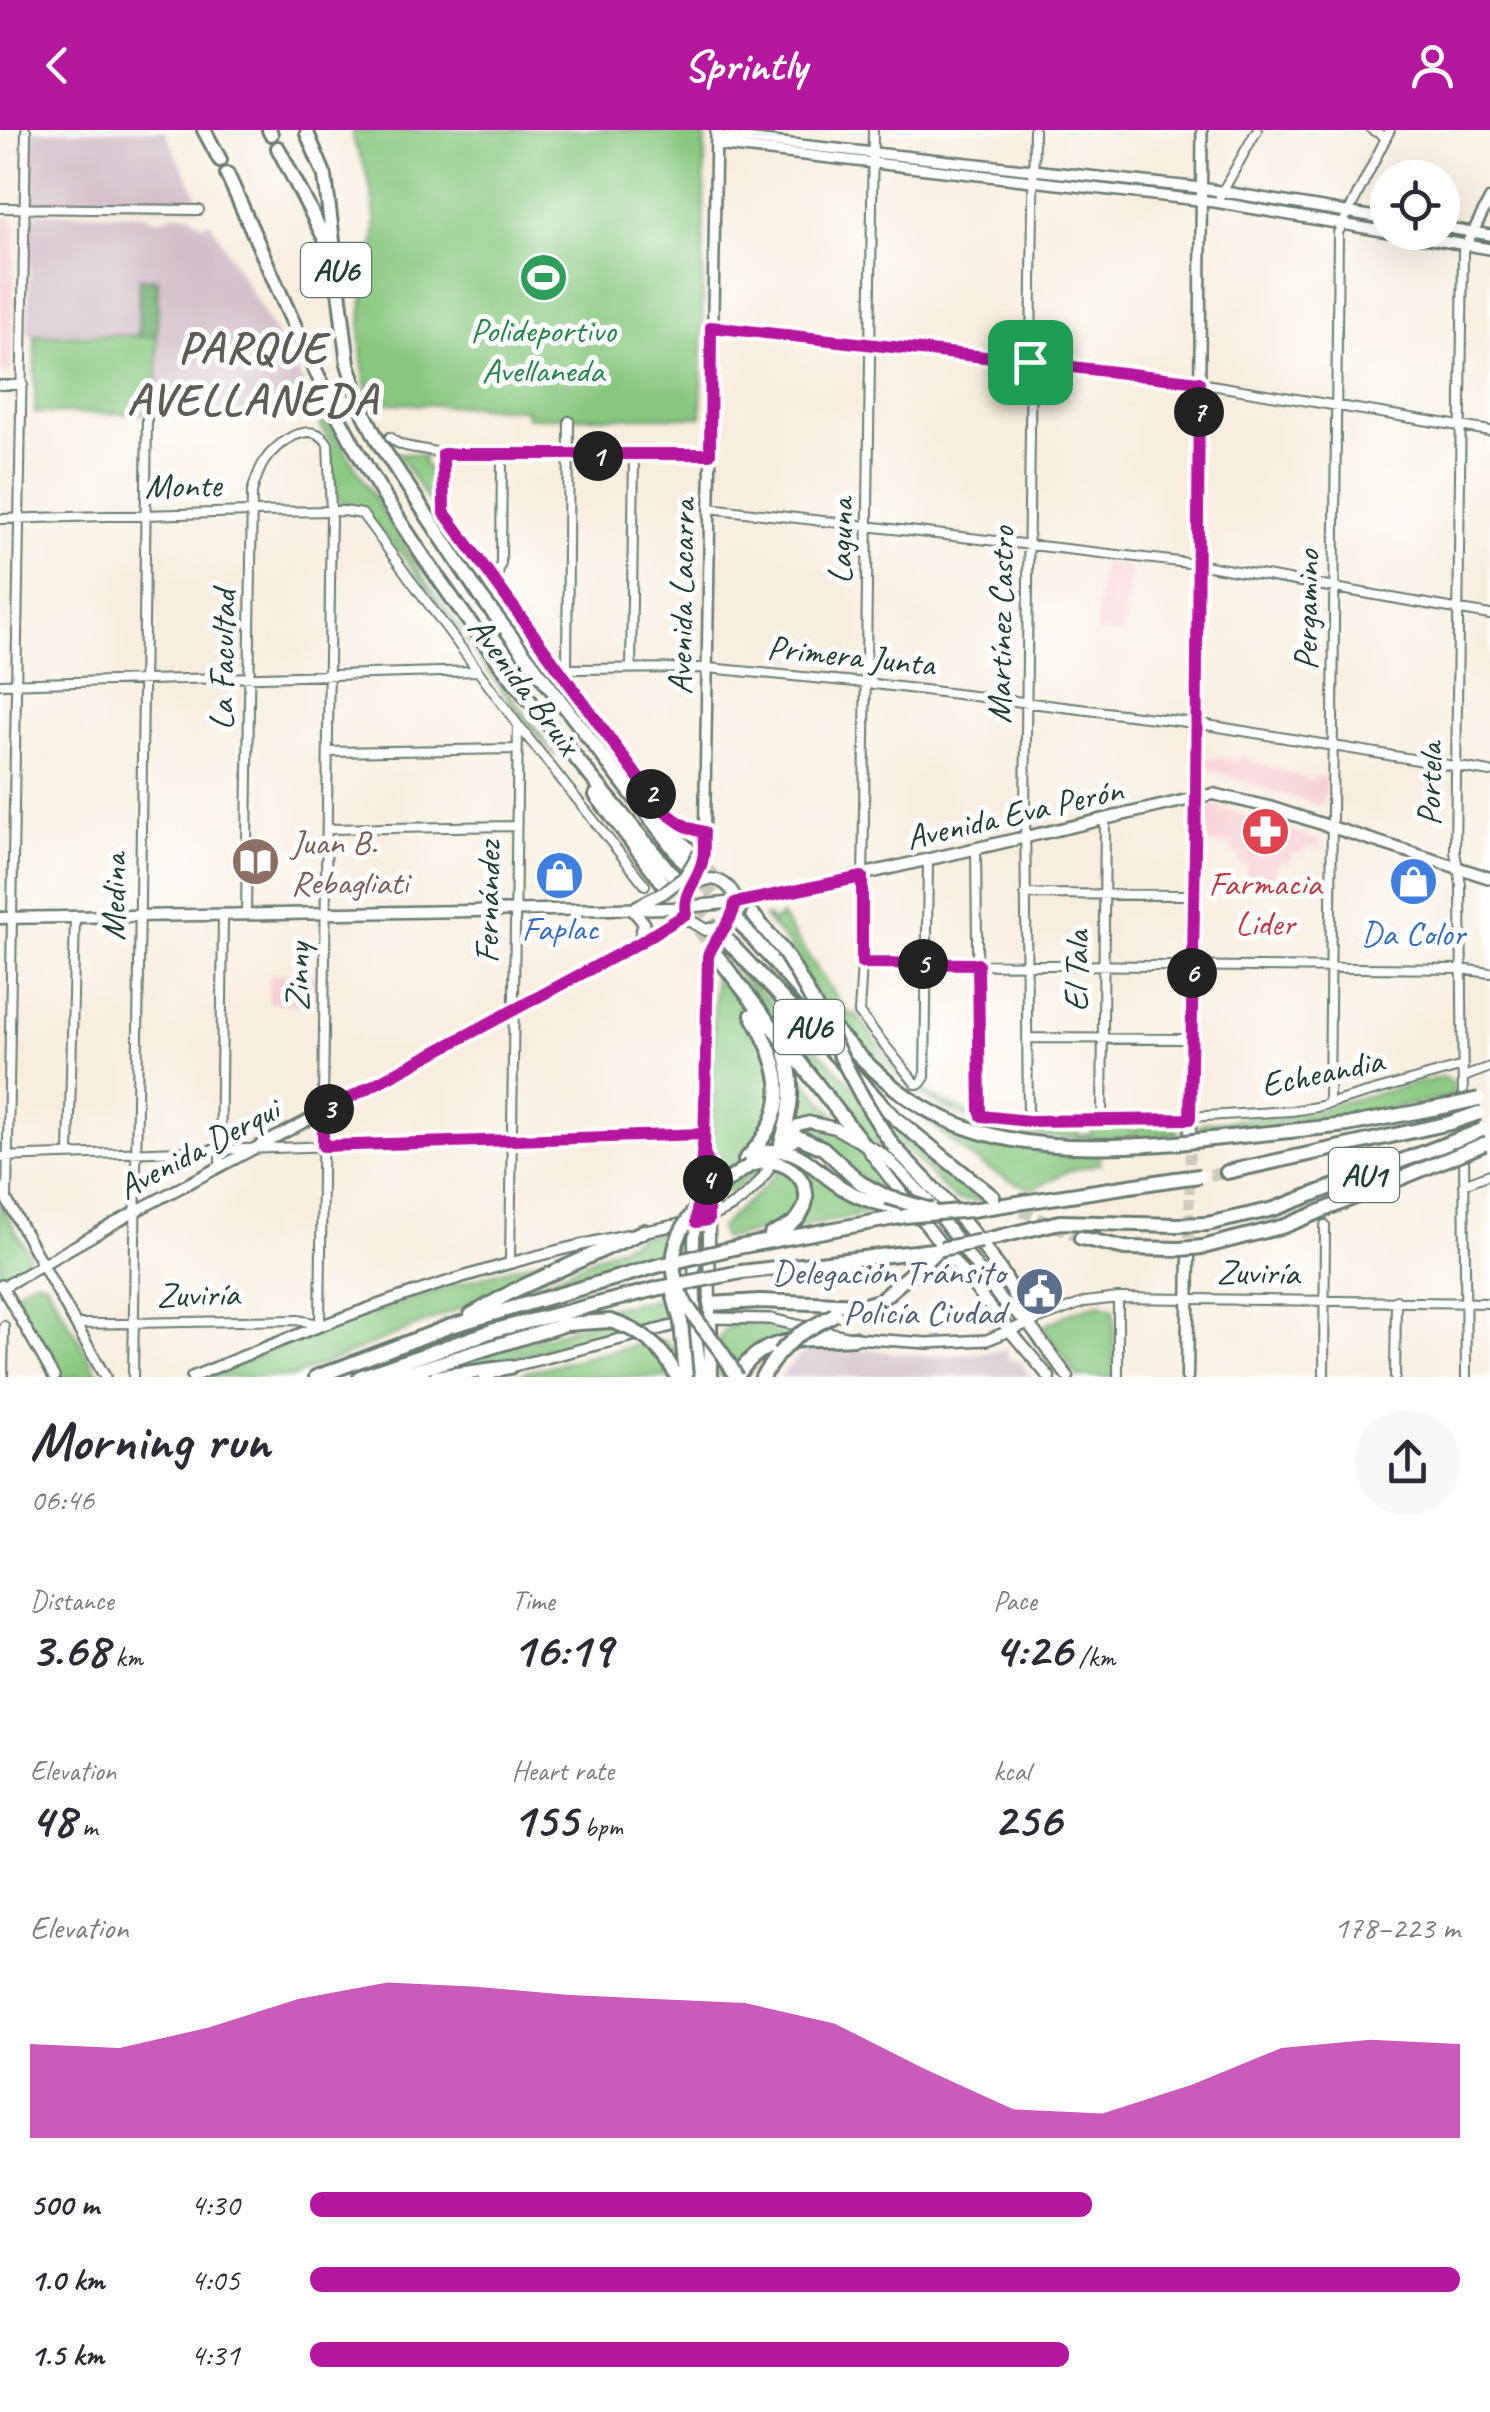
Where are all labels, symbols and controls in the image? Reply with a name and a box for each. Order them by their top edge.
text: Sprintly [683,37,807,94]
icon: back [30,38,85,93]
icon: person [1405,38,1460,93]
map controls [1370,160,1460,250]
button: locate [1370,160,1460,250]
road number: AU6 [301,243,371,297]
sports icon: Polideportivo Avellaneda [517,252,569,304]
place label: Polideportivo Avellaneda [470,308,617,393]
district label: PARQUE AVELLANEDA [127,319,380,428]
pin [988,320,1073,405]
icon: arrive [1003,335,1058,390]
pin: 7 [1174,387,1224,437]
text: 7 [1193,394,1205,429]
pin: 1 [573,431,623,481]
text: 1 [592,438,604,473]
street label: Monte [144,462,224,509]
street label: Laguna [817,495,864,584]
street label: Avenida Lacarra [657,496,706,695]
street label: Martínez Castro [976,525,1025,724]
street label: Pergamino [1283,548,1330,671]
street label: La Facultad [199,584,246,730]
street label: Avenida Bruix [458,607,593,766]
street label: Primera Junta [765,624,939,687]
street label: Portela [1406,739,1453,826]
street label: Avenida Eva Perón [902,766,1128,860]
pin: 2 [626,769,676,819]
text: 2 [645,776,657,811]
pharmacy icon: Farmacia Lider [1239,805,1291,857]
place label: Juan B. Rebagliati [289,820,413,905]
library icon: Juan B. Rebagliati [230,836,282,888]
street label: Fernández [464,839,511,964]
street label: Medina [90,850,137,941]
shop icon: Faplac [534,850,586,902]
shop icon: Da Color [1387,855,1439,907]
place label: Farmacia Lider [1208,861,1324,946]
place label: Faplac [522,906,599,951]
place label: Da Color [1361,911,1467,956]
street label: El Tala [1053,928,1100,1012]
street label: Zinny [274,939,321,1012]
pin: 5 [898,939,948,989]
text: 5 [917,946,929,981]
pin: 6 [1167,948,1217,998]
text: 6 [1185,955,1199,990]
road number: AU6 [774,1000,844,1054]
street label: Echeandia [1257,1037,1390,1107]
pin: 3 [304,1084,354,1134]
street label: Avenida Derqui [110,1085,291,1210]
text: 3 [323,1091,335,1126]
road number: AU1 [1329,1148,1399,1202]
pin: 4 [683,1155,733,1205]
text: 4 [702,1162,714,1197]
street label: Zuviría [1216,1249,1302,1296]
place label: Delegación Tránsito Policía Ciudad [772,1250,1010,1335]
public building icon: Delegación Tránsito Policía Ciudad [1014,1266,1066,1318]
street label: Zuviría [156,1271,242,1318]
text: Morning run [30,1406,270,1476]
button: share [1355,1410,1460,1515]
text: 06:46 [30,1479,94,1520]
text: Distance [30,1583,114,1618]
text: Time [512,1583,555,1618]
text: Pace [993,1583,1036,1618]
text: 3.68 [30,1618,108,1681]
text: 16:19 [512,1618,612,1681]
text: 4:26 [993,1618,1072,1681]
text: km [108,1639,143,1674]
text: /km [1072,1639,1115,1674]
text: Elevation [30,1753,116,1788]
text: Heart rate [512,1753,614,1788]
text: kcal [993,1753,1030,1788]
text: 48 [30,1788,75,1851]
text: 155 [512,1788,578,1851]
text: 256 [993,1788,1061,1851]
text: m [75,1809,97,1844]
text: bpm [578,1809,623,1844]
text: Elevation [30,1907,128,1948]
text: 178–223 m [1334,1907,1460,1948]
text: 500 m [30,2184,99,2225]
text: 4:30 [190,2184,240,2225]
text: 1.0 km [30,2259,104,2300]
text: 4:05 [190,2259,240,2300]
text: 1.5 km [30,2334,104,2375]
text: 4:31 [190,2334,240,2375]

